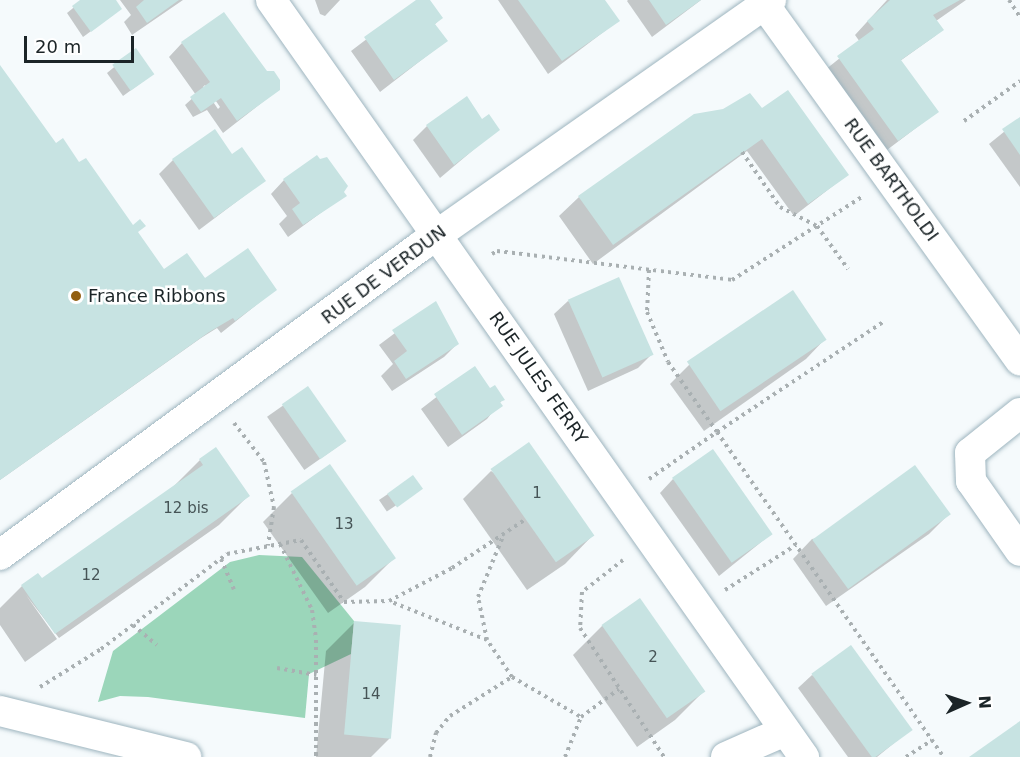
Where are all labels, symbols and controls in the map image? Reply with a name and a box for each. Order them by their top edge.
scale bar [27,24,136,62]
text: 20 m [35,36,81,57]
street label: RUE BARTHOLDI [839,114,943,246]
street label: RUE DE VERDUN [317,221,451,329]
place label: France Ribbons [88,285,226,307]
marker: France Ribbons [69,289,83,303]
street label: RUE JULES FERRY [484,308,592,448]
house number: 1 [532,485,542,503]
house number: 12 bis [163,500,209,518]
house number: 13 [334,516,354,534]
house number: 12 [81,567,101,585]
house number: 2 [648,649,658,667]
north arrow [936,673,996,733]
house number: 14 [361,686,381,704]
text: N [975,695,994,709]

